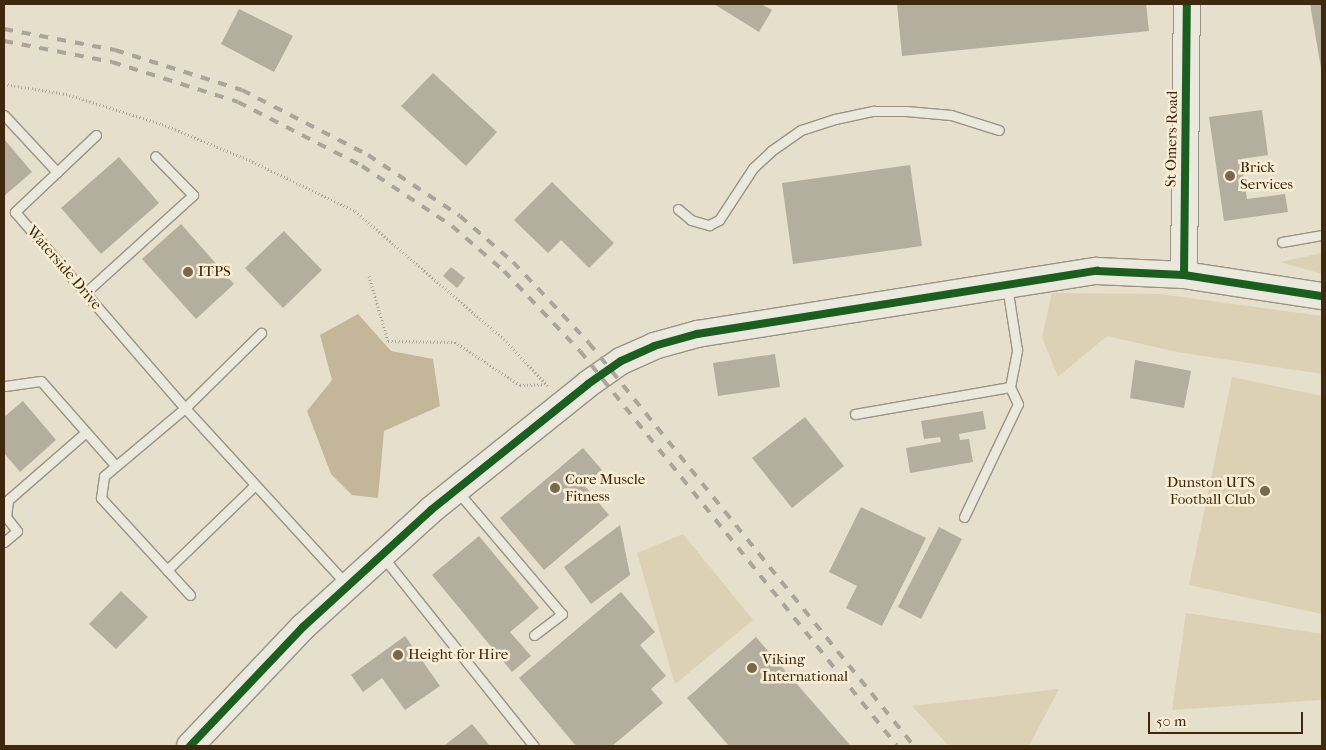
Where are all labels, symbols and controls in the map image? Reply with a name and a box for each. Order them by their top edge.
street label: St Omers Road [1162,91,1182,187]
place label: Brick Services [1240,158,1293,193]
marker: Brick Services [1224,170,1236,182]
street label: Waterside Drive [23,222,105,314]
place label: ITPS [198,263,231,281]
marker: ITPS [182,266,194,278]
place label: Core Muscle Fitness [565,470,645,505]
place label: Dunston UTS Football Club [1167,473,1255,508]
marker: Core Muscle Fitness [549,482,561,494]
marker: Dunston UTS Football Club [1259,485,1271,497]
place label: Height for Hire [408,646,508,664]
marker: Height for Hire [392,649,404,661]
place label: Viking International [762,650,848,685]
marker: Viking International [746,662,758,674]
scale bar [1151,702,1306,734]
text: 50 m [1156,712,1186,730]

